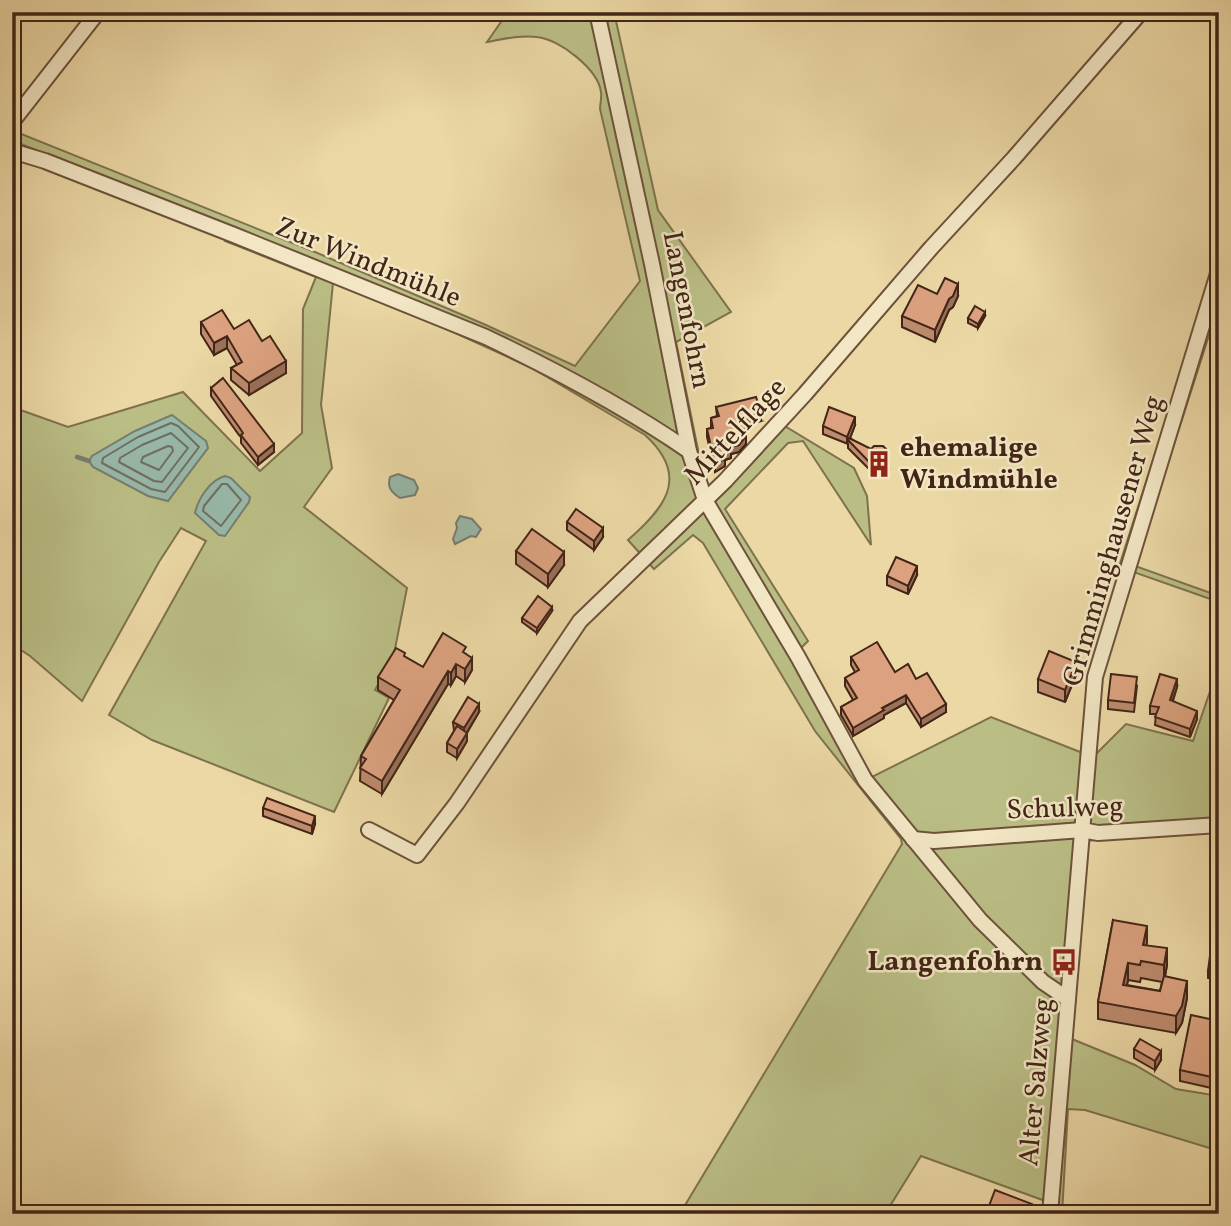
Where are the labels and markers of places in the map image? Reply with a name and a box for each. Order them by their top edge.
place label: ehemalige Windmühle [900,429,1058,500]
building icon: ehemalige Windmühle [864,449,894,479]
place label: Langenfohrn [867,943,1043,982]
bus stop icon: Langenfohrn [1049,947,1079,977]

